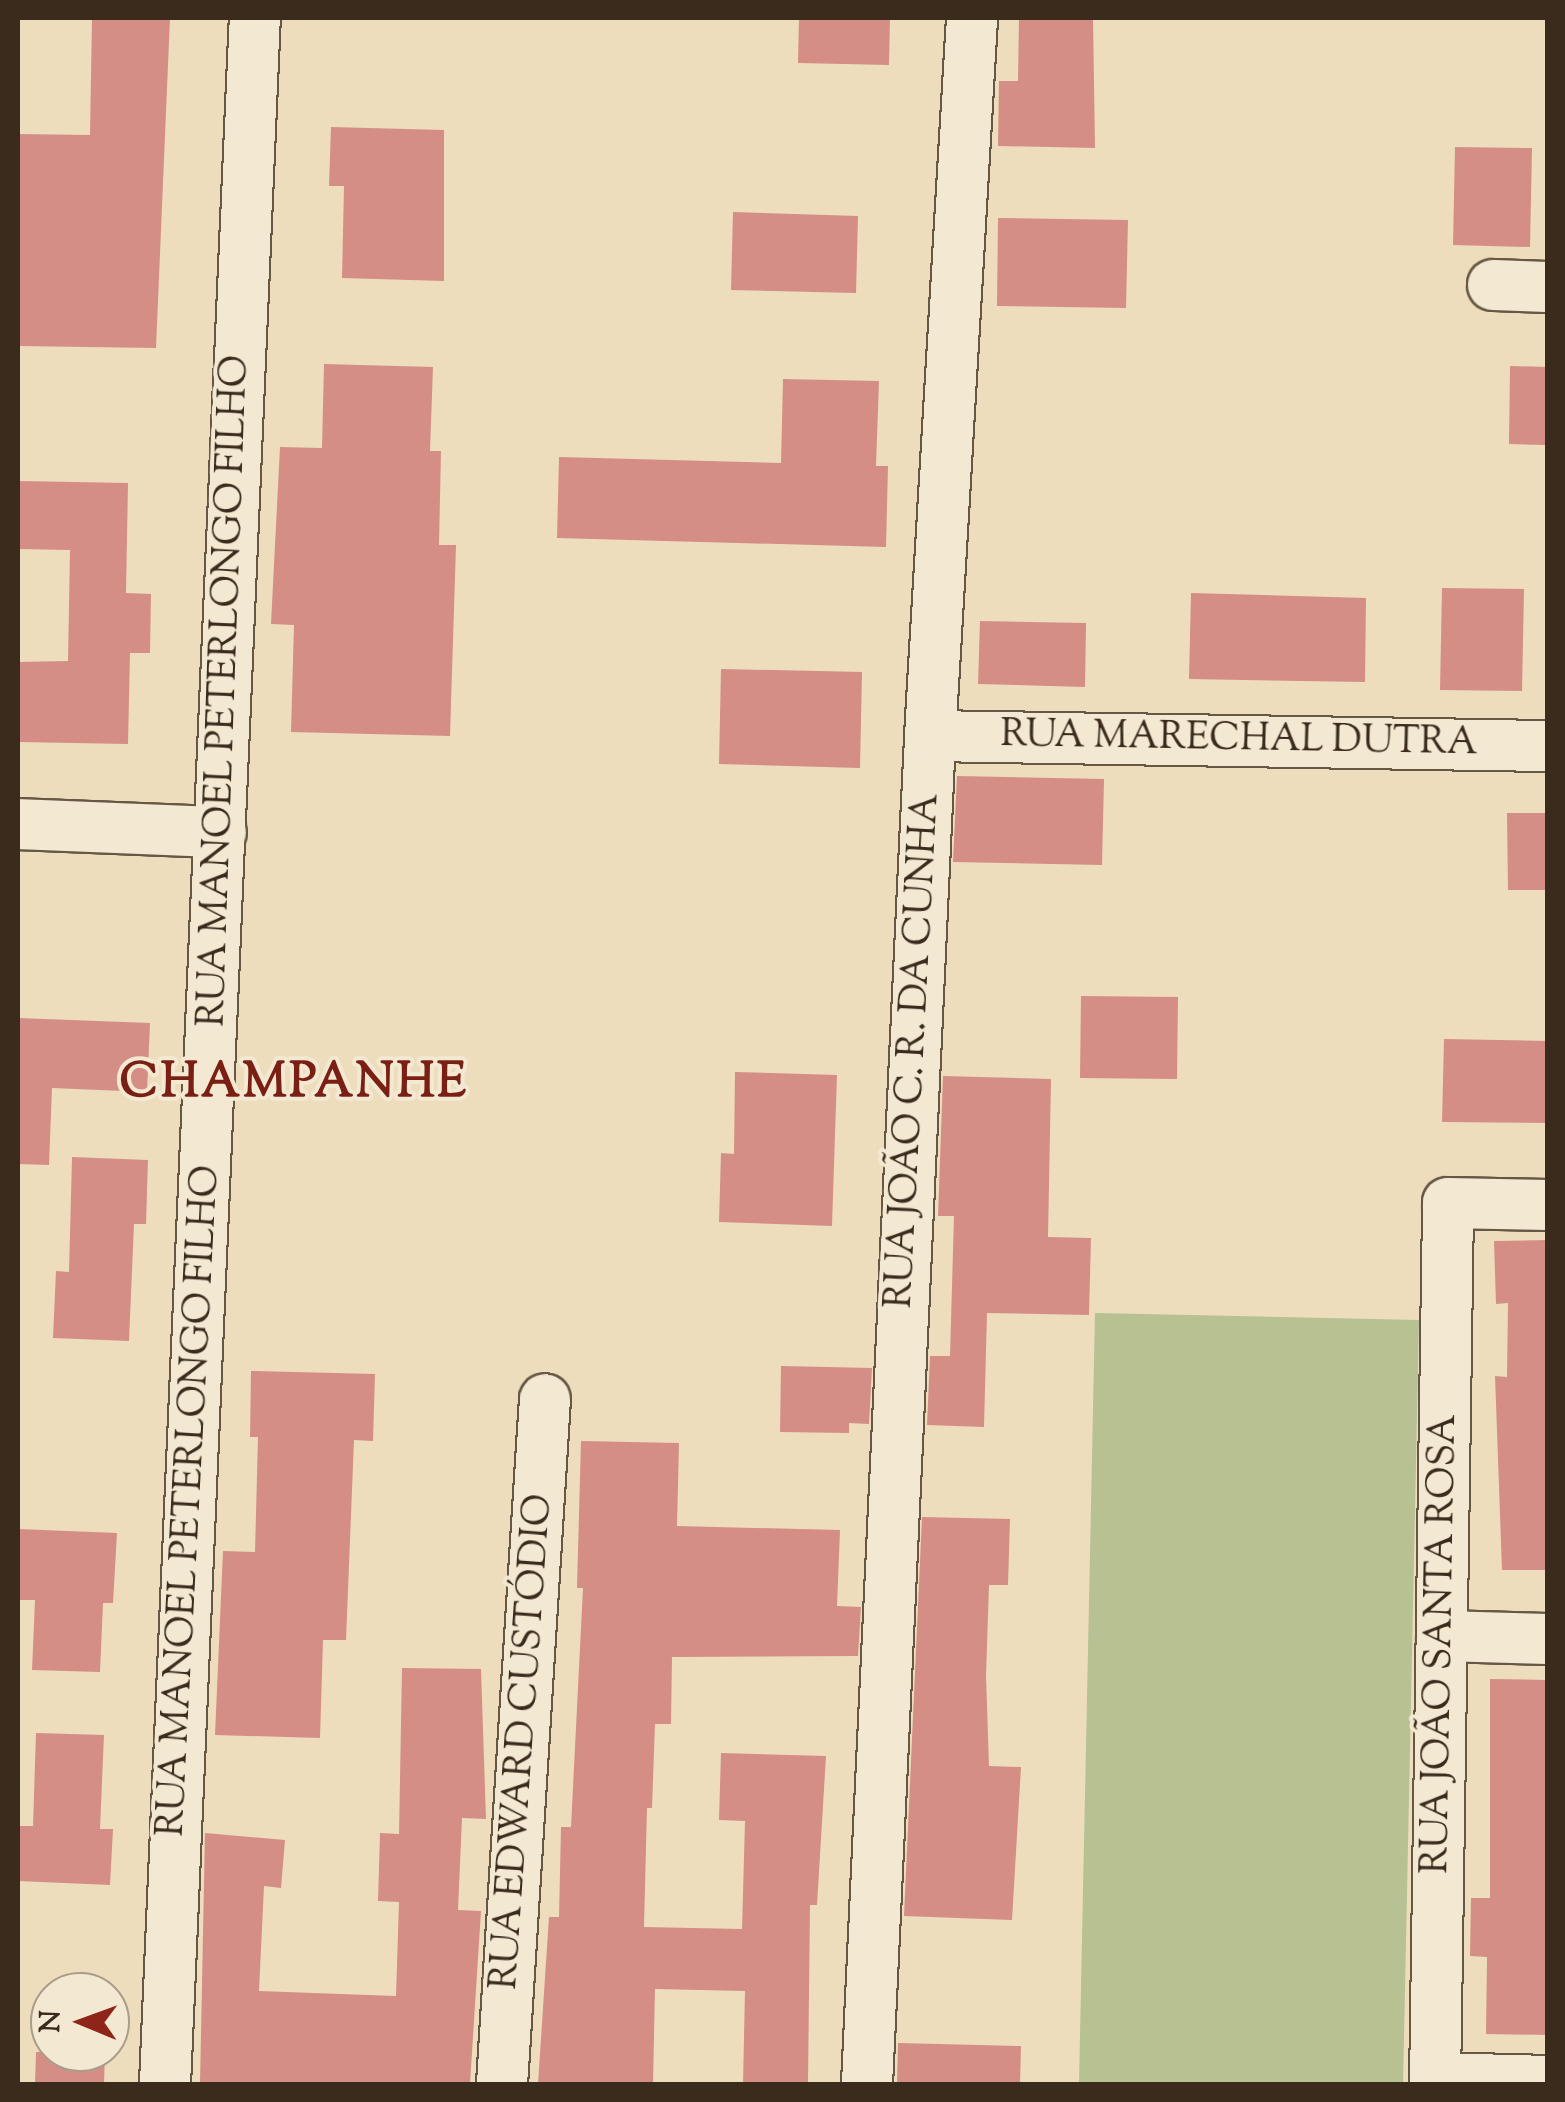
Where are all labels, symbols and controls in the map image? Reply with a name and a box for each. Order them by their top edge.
street label: RUA MANOEL PETERLONGO FILHO [191,354,261,1028]
street label: RUA MARECHAL DUTRA [1000,714,1478,768]
street label: RUA JOÃO C. R. DA CUNHA [879,792,951,1310]
district label: CHAMPANHE [119,1056,469,1114]
street label: RUA MANOEL PETERLONGO FILHO [151,1164,231,1838]
street label: RUA JOÃO SANTA ROSA [1415,1414,1469,1874]
street label: RUA EDWARD CUSTÓDIO [484,1493,564,1991]
north arrow [30,1972,130,2072]
text: N [32,2010,72,2033]

